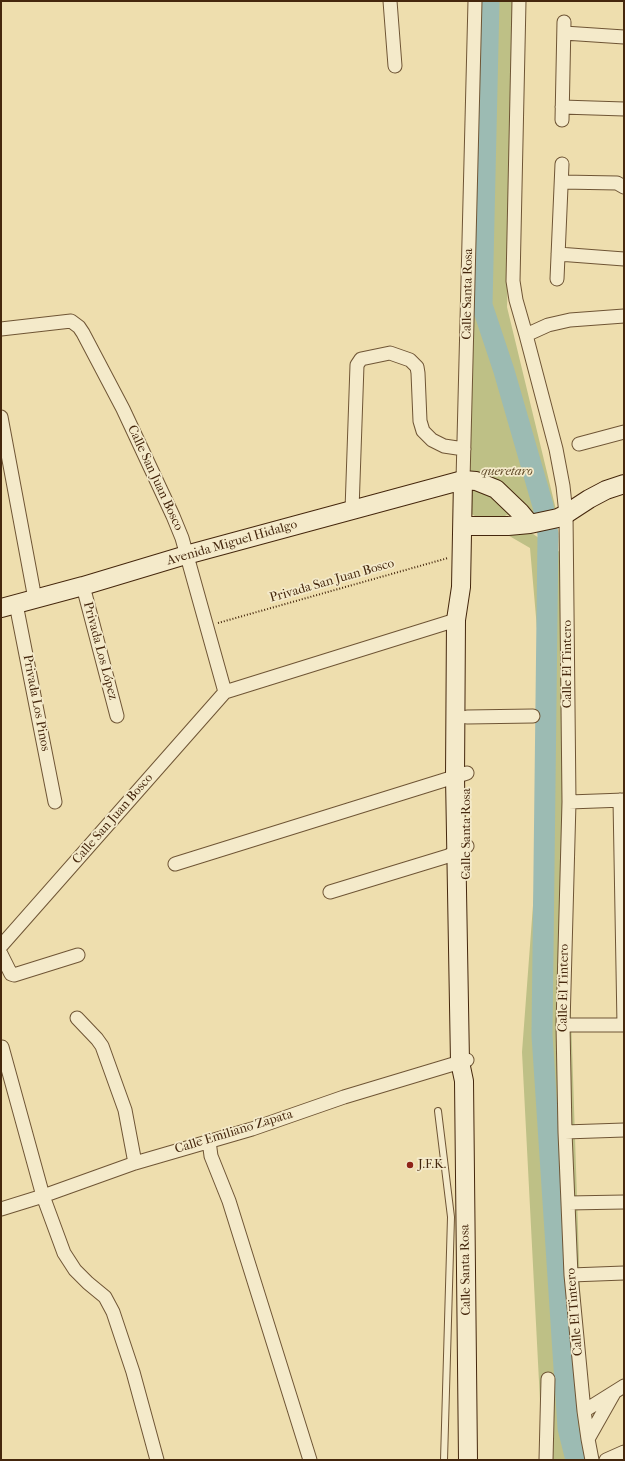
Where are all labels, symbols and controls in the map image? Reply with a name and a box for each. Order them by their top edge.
street label: Calle Santa Rosa [459,248,477,340]
street label: Calle San Juan Bosco [124,423,186,533]
park label: queretaro [481,464,533,480]
street label: Avenida Miguel Hidalgo [165,517,299,569]
street label: Privada San Juan Bosco [268,556,396,606]
street label: Privada Los López [79,600,121,702]
street label: Calle El Tintero [560,620,576,708]
street label: Privada Los Pinos [19,653,53,753]
street label: Calle San Juan Bosco [69,771,157,867]
street label: Calle Santa Rosa [459,788,475,880]
street label: Calle El Tintero [555,944,573,1032]
street label: Calle Emiliano Zapata [173,1107,295,1157]
place label: J.F.K. [418,1157,446,1173]
marker: J.F.K. [405,1160,415,1170]
street label: Calle Santa Rosa [457,1224,475,1316]
street label: Calle El Tintero [563,1267,587,1357]

